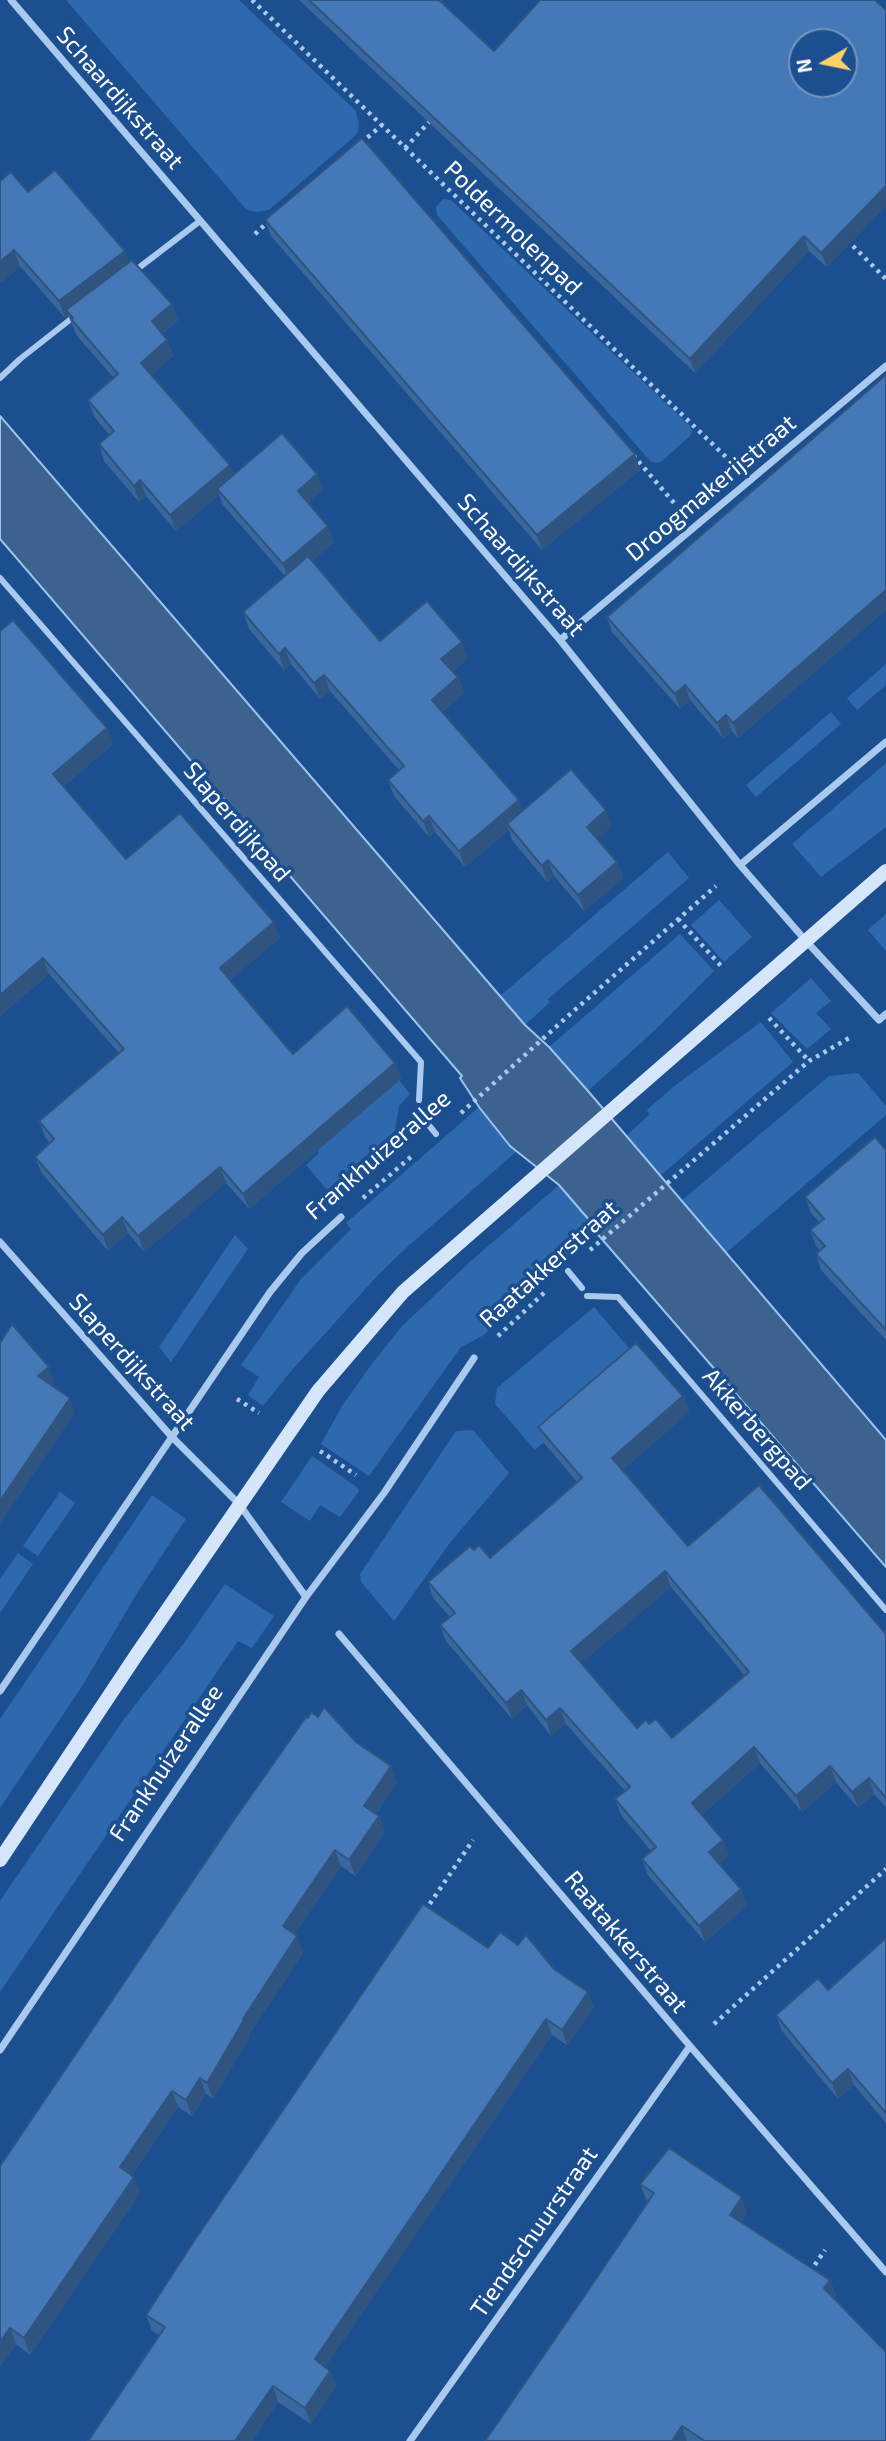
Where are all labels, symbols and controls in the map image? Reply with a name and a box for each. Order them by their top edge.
street label: Schaardijkstraat [50,21,190,175]
north arrow [788,28,858,98]
text: N [791,57,816,75]
street label: Poldermolenpad [438,155,588,301]
street label: Droogmakerijstraat [620,409,802,567]
street label: Schaardijkstraat [451,488,591,642]
street label: Slaperdijkpad [177,756,297,888]
street label: Frankhuizerallee [299,1084,457,1226]
street label: Raatakkerstraat [474,1194,624,1334]
street label: Slaperdijkstraat [63,1288,201,1436]
street label: Akkerbergpad [696,1362,818,1496]
street label: Frankhuizerallee [103,1679,229,1847]
street label: Raatakkerstraat [558,1865,694,2019]
street label: Tiendschuurstraat [464,2141,604,2323]

